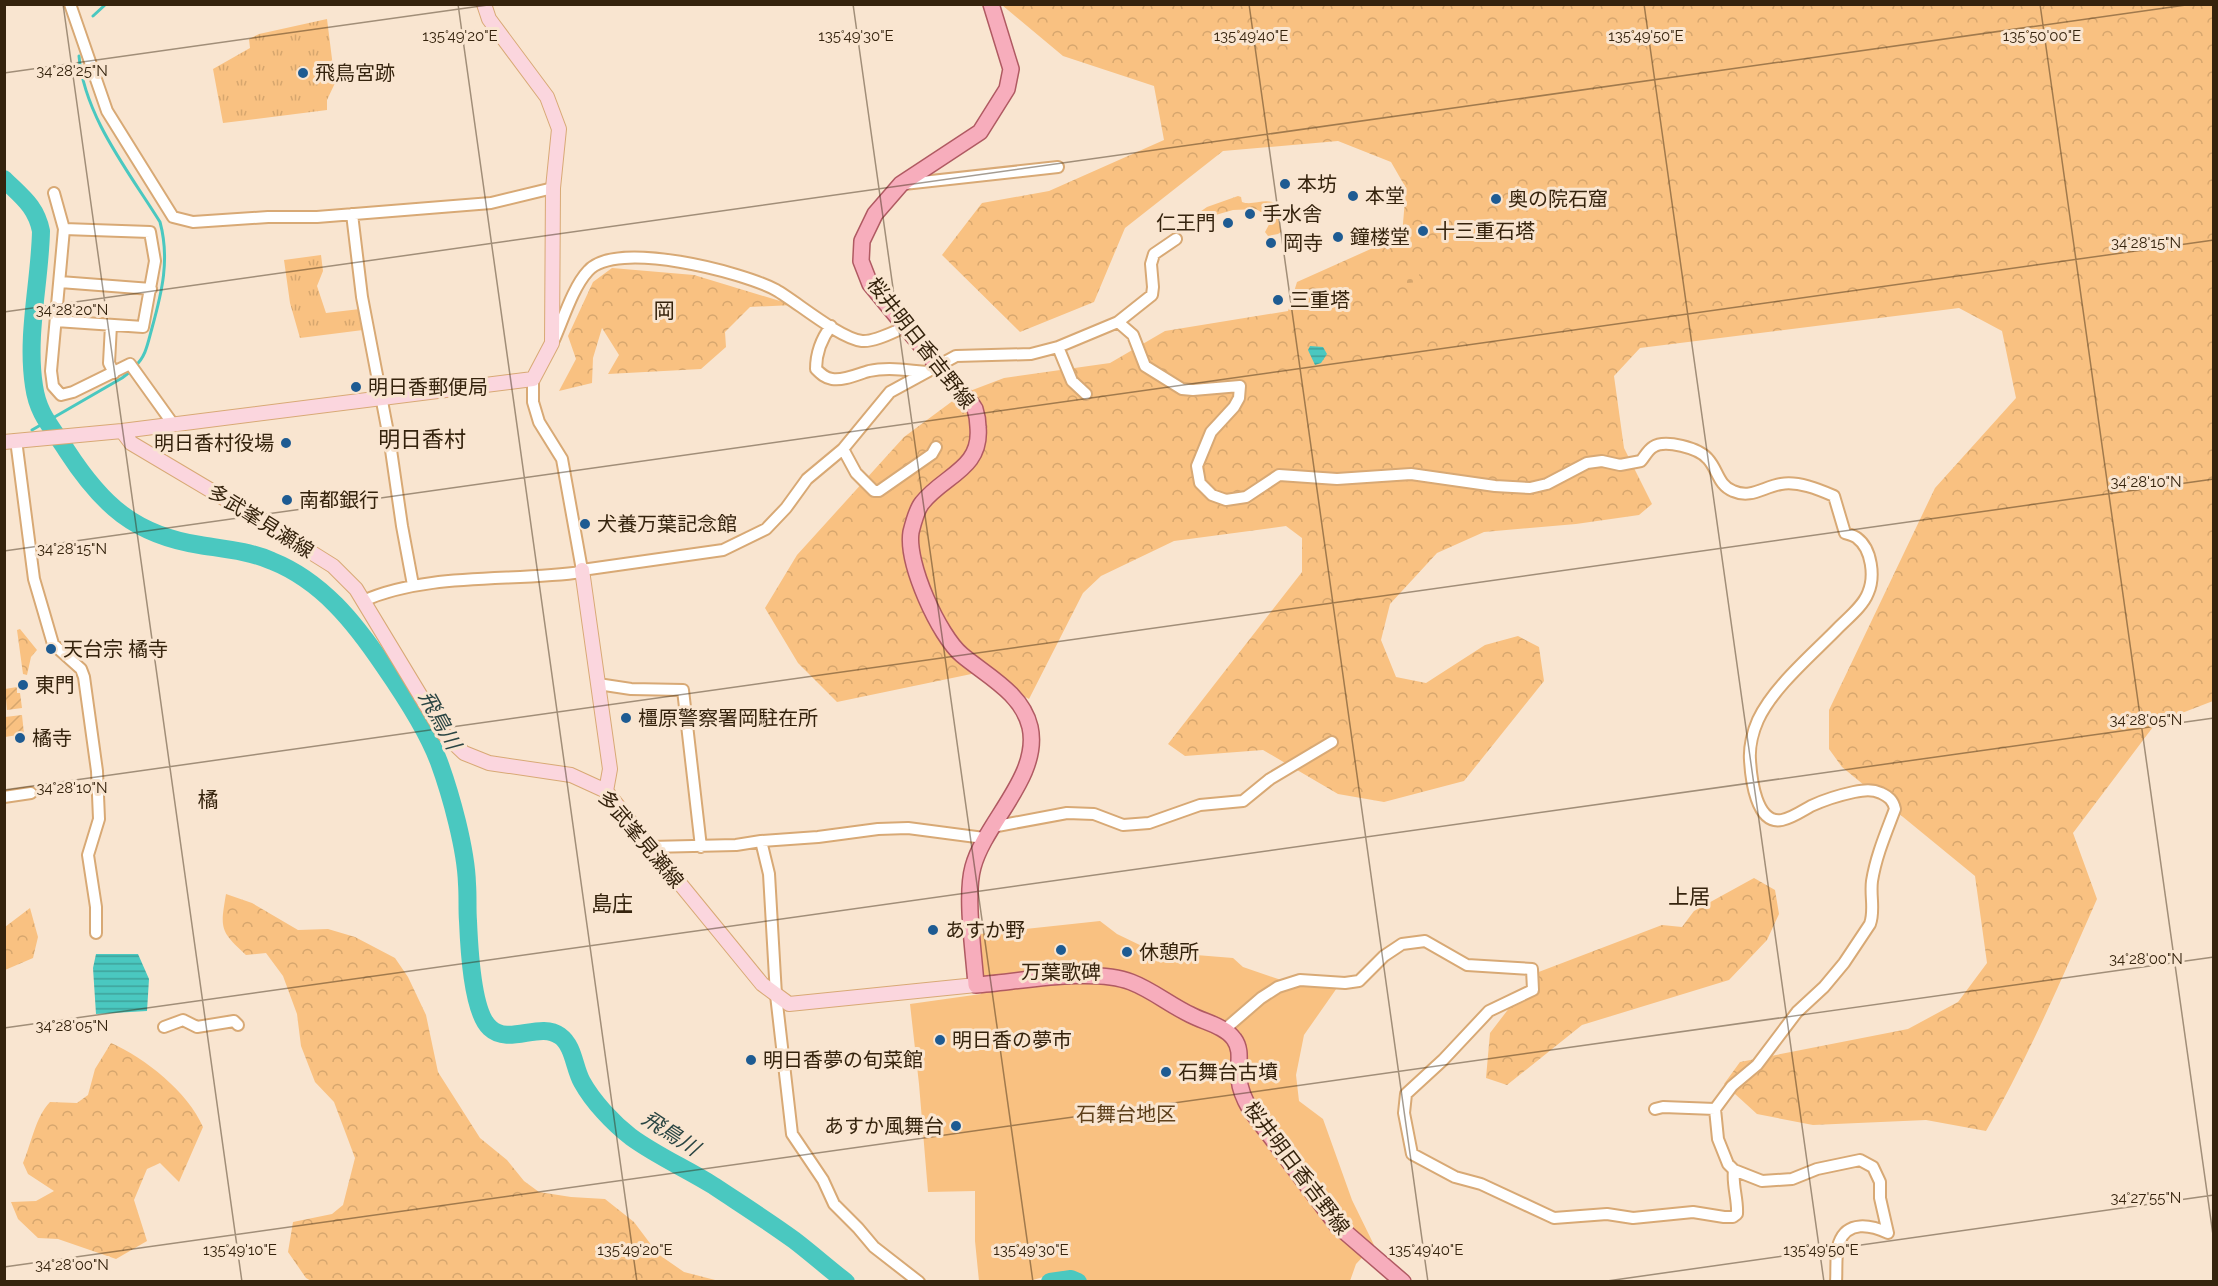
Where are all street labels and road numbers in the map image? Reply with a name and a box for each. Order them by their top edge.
street label: 桜井明日香吉野線 [862,273,980,413]
street label: 多武峯見瀬線 [204,479,318,563]
street label: 多武峯見瀬線 [593,785,689,893]
street label: 桜井明日香吉野線 [1239,1097,1355,1239]

